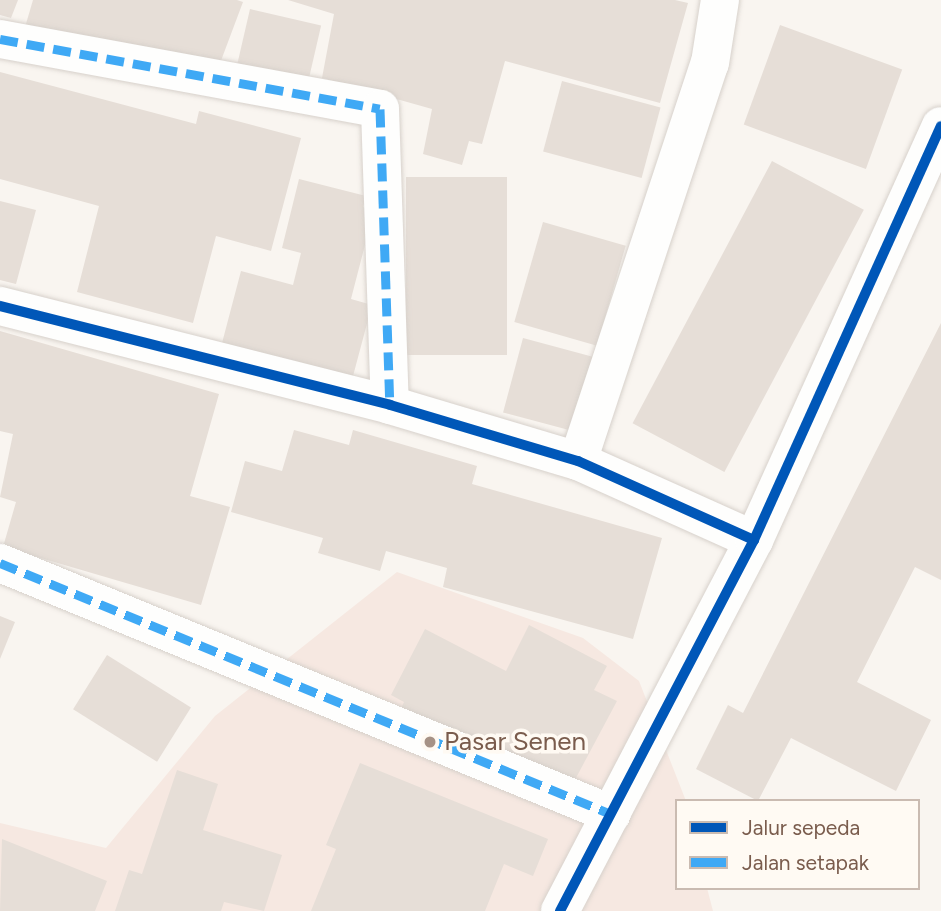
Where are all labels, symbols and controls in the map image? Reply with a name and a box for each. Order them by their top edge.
place label: Pasar Senen [444,726,586,758]
marker: Pasar Senen [422,734,438,750]
legend [675,799,920,890]
text: Jalur sepeda [742,815,860,840]
text: Jalan setapak [742,850,869,875]

